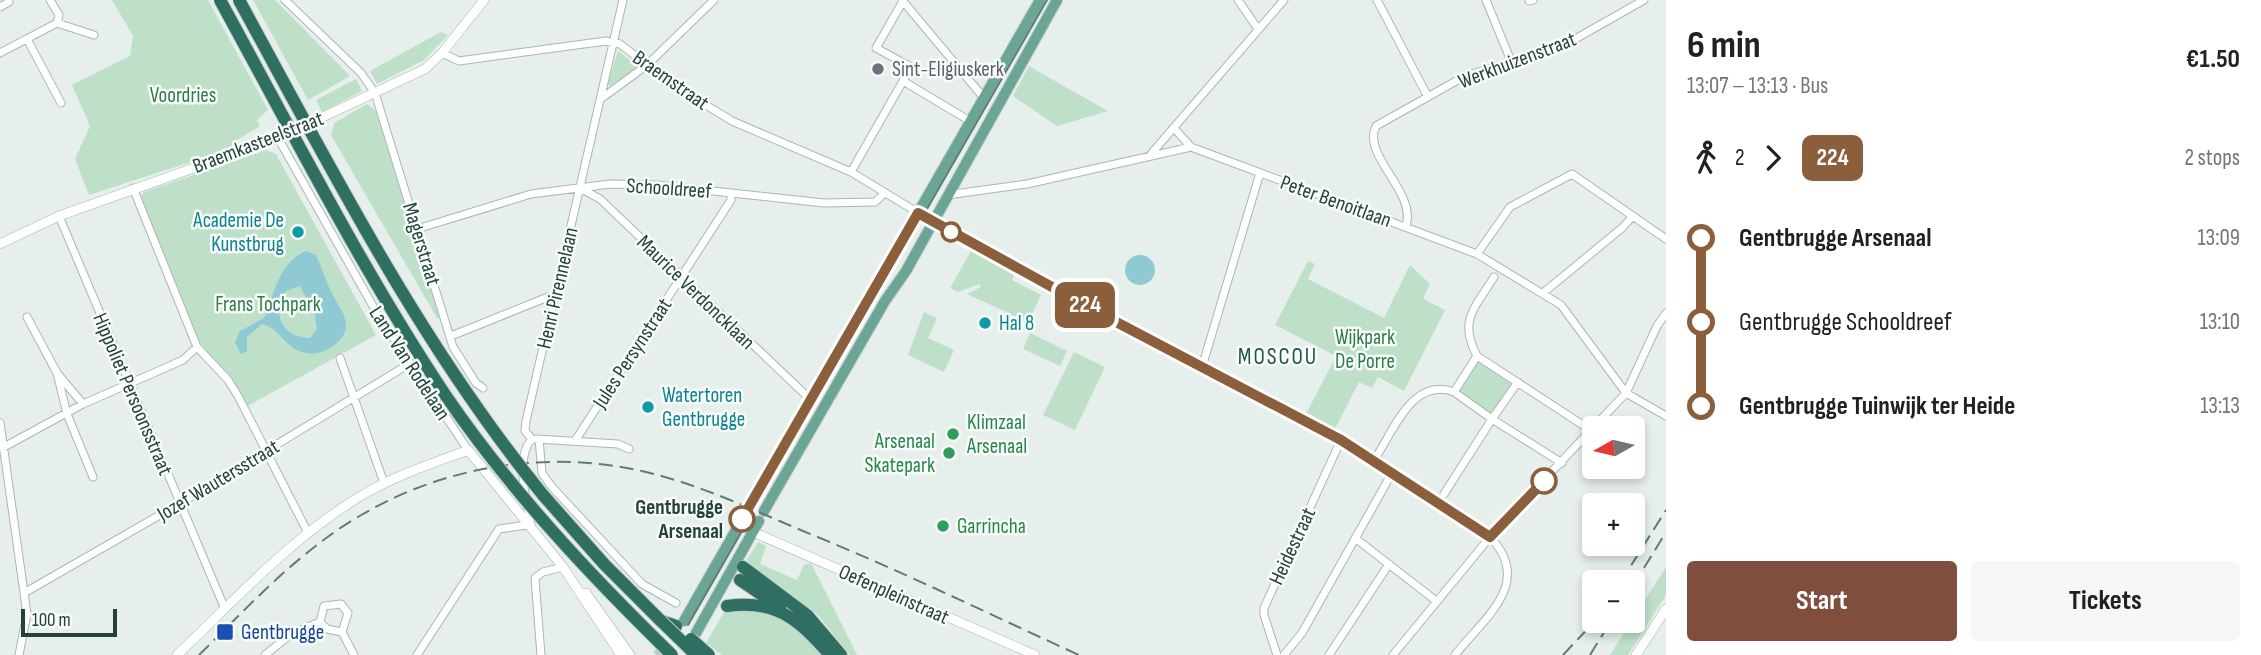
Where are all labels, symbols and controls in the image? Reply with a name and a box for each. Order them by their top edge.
text: 6 min [1687,23,1761,68]
street label: Werkhuizenstraat [1455,27,1580,94]
text: €1.50 [2186,44,2240,75]
street label: Braemstraat [628,45,714,116]
place label: Sint-Eligiuskerk [892,57,1004,82]
marker: Sint-Eligiuskerk [870,61,886,77]
text: 13:07 – 13:13 · Bus [1687,72,1828,100]
park label: Voordries [150,83,216,108]
street label: Braemkasteelstraat [189,106,327,179]
icon: walk [1687,139,1725,177]
icon: forward [1754,139,1792,177]
text: 224 [1816,143,1849,172]
text: 2 [1735,144,1744,172]
text: 2 stops [2184,144,2240,172]
street label: Peter Benoitlaan [1277,170,1395,233]
street label: Schooldreef [626,173,713,204]
street label: Magerstraat [397,200,446,289]
place label: Academie De Kunstbrug [192,208,284,257]
unlabelled marker [941,222,961,242]
text: Gentbrugge Arsenaal [1739,223,1932,254]
marker: Academie De Kunstbrug [290,224,306,240]
text: 13:09 [2198,224,2240,252]
street label: Henri Pirennelaan [531,225,584,351]
street label: Maurice Verdoncklaan [631,230,760,355]
line badge: 224 [1045,282,1125,328]
text: 224 [1069,290,1101,319]
park label: Frans Tochpark [215,292,321,317]
street label: Jules Persynstraat [587,294,677,414]
street label: Land Van Rodelaan [364,302,456,425]
text: Gentbrugge Schooldreef [1739,307,1951,338]
text: 13:10 [2200,308,2240,336]
street label: Hippoliet Persoonsstraat [87,309,178,479]
place label: Hal 8 [999,311,1034,336]
marker: Hal 8 [977,315,993,331]
park label: Wijkpark De Porre [1335,325,1395,374]
district label: MOSCOU [1238,343,1318,371]
place label: Watertoren Gentbrugge [662,383,745,432]
text: Gentbrugge Tuinwijk ter Heide [1739,391,2015,422]
text: 13:13 [2200,392,2240,420]
marker: Watertoren Gentbrugge [640,399,656,415]
place label: Klimzaal Arsenaal [966,410,1027,459]
north arrow [1582,416,1645,480]
map controls [1582,416,1645,633]
marker: Klimzaal Arsenaal [945,426,961,442]
place label: Arsenaal Skatepark [864,429,935,478]
street label: Jozef Wautersstraat [152,434,284,527]
marker: Arsenaal Skatepark [941,445,957,461]
unlabelled marker [1531,468,1557,494]
button: + [1582,493,1645,556]
place label: Gentbrugge Arsenaal [635,495,723,544]
street label: Heidestraat [1264,504,1321,589]
marker: Gentbrugge Arsenaal [729,506,755,532]
place label: Garrincha [957,514,1026,539]
marker: Garrincha [935,518,951,534]
street label: Oefenpleinstraat [835,559,953,630]
button: Start [1687,561,1957,641]
button: Tickets [1971,561,2240,641]
button: − [1582,570,1645,633]
scale bar [21,606,117,638]
text: 100 m [32,609,71,632]
place label: Gentbrugge [241,620,324,645]
marker: Gentbrugge [215,622,235,642]

